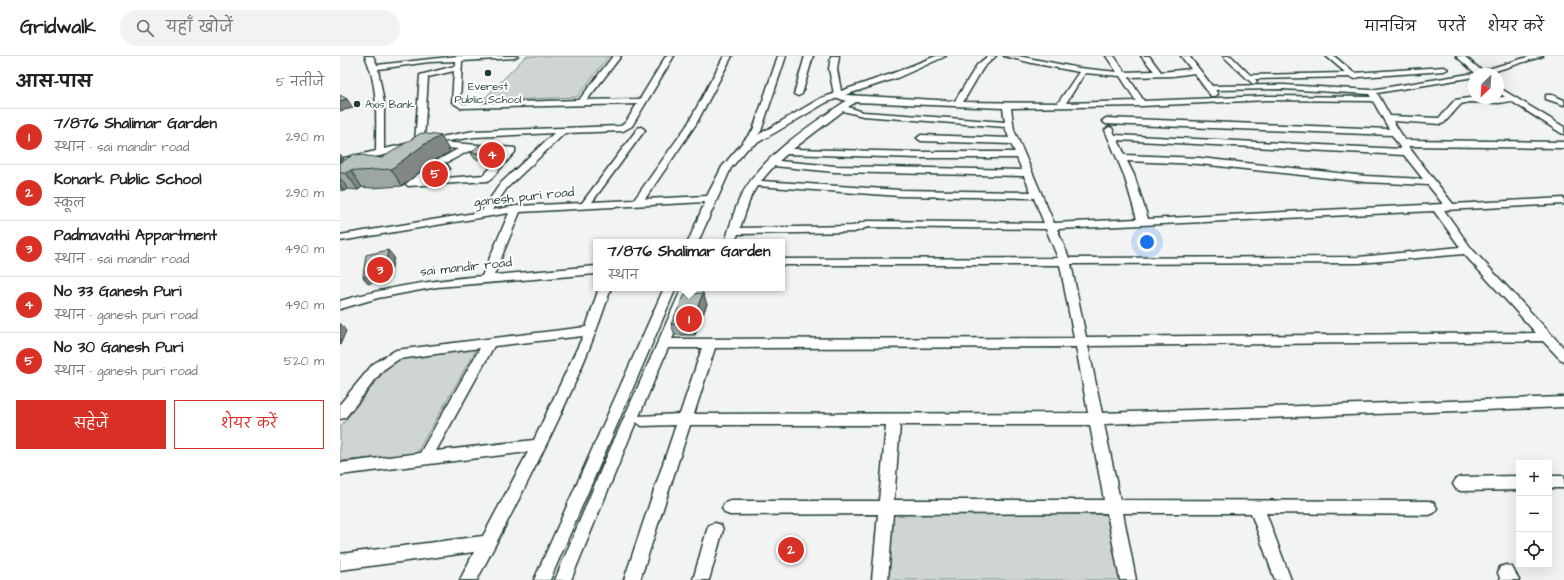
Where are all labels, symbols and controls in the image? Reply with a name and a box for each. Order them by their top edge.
search box [120,10,400,46]
text: Gridwalk [20,14,96,41]
icon: search [134,17,156,39]
text: यहाँ खोजें [166,17,233,38]
text: मानचित्र [1365,17,1416,37]
text: परतें [1438,17,1466,37]
text: शेयर करें [1488,17,1544,37]
marker: Everest Public School [483,68,493,78]
north arrow [1468,68,1504,104]
text: आस-पास [16,70,92,94]
text: 5 नतीजे [276,73,324,91]
place label: Everest Public School [454,79,522,107]
place label: Axis Bank [365,97,415,112]
marker: Axis Bank [352,99,362,109]
text: 7/876 Shalimar Garden [54,113,217,134]
text: 1 [28,128,30,146]
text: 290 m [286,128,324,146]
text: स्थान · sai mandir road [54,138,189,156]
pin: 4 [479,140,505,170]
pin: 5 [422,159,448,189]
text: Konark Public School [54,169,202,190]
street label: ganesh puri road [473,183,576,212]
text: 2 [25,184,33,202]
text: 290 m [286,184,324,202]
text: स्कूल [54,194,85,212]
text: Padmavathi Appartment [54,225,217,246]
your location [1137,232,1157,252]
popup [593,239,785,291]
text: 3 [26,240,32,258]
text: 490 m [284,240,324,258]
text: 7/876 Shalimar Garden [608,241,770,262]
text: स्थान · sai mandir road [54,250,189,268]
street label: sai mandir road [419,253,513,281]
pin: 3 [367,255,393,285]
text: स्थान [608,266,638,284]
text: No 33 Ganesh Puri [54,281,181,302]
text: 4 [25,296,33,314]
text: 490 m [284,296,324,314]
pin: 1 [676,304,702,334]
text: स्थान · ganesh puri road [54,306,198,324]
text: No 30 Ganesh Puri [54,337,183,358]
text: 5 [24,352,34,370]
text: 520 m [284,352,324,370]
text: स्थान · ganesh puri road [54,362,198,380]
button: सहेजें [16,400,166,449]
button: शेयर करें [174,400,324,449]
map controls [1516,460,1552,568]
button: + [1516,460,1552,496]
button: − [1516,496,1552,532]
button: locate [1516,532,1552,568]
pin: 2 [778,535,804,565]

